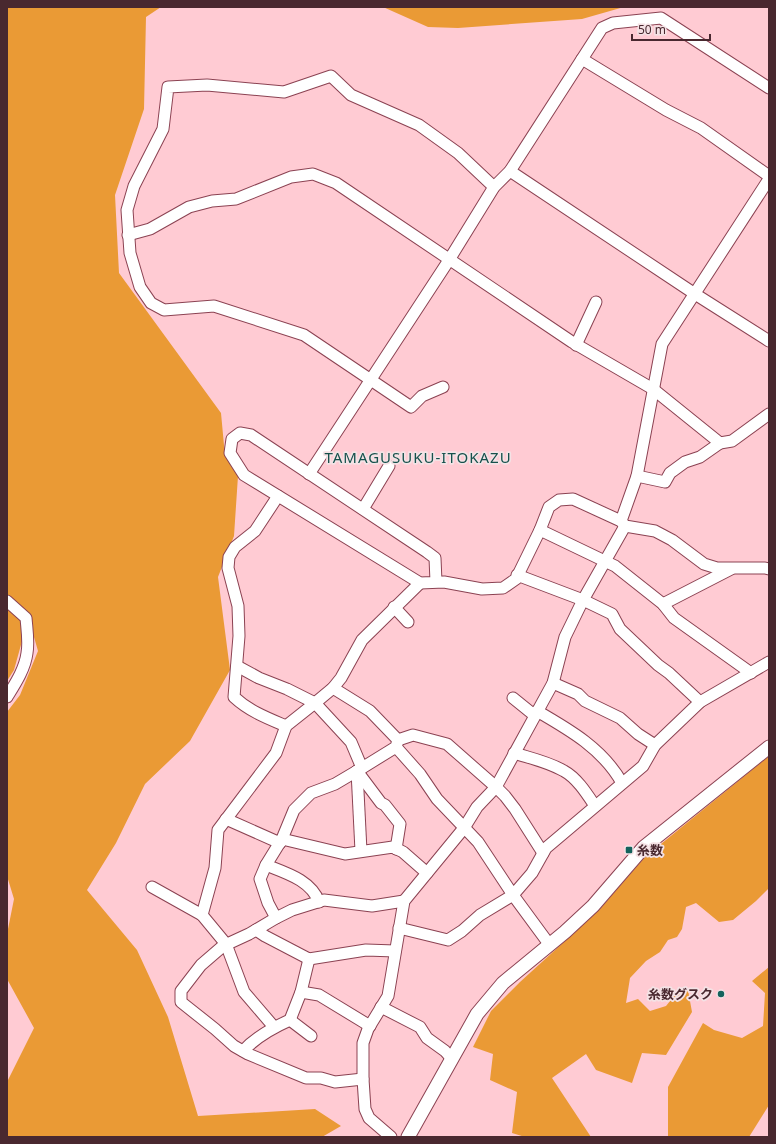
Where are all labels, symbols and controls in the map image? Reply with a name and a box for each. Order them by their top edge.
scale bar [632,16,710,42]
text: 50 m [638,21,666,38]
district label: TAMAGUSUKU-ITOKAZU [324,447,512,467]
place label: 糸数 [637,841,663,859]
marker: 糸数 [624,845,634,855]
place label: 糸数グスク [648,985,713,1003]
marker: 糸数グスク [716,989,726,999]

